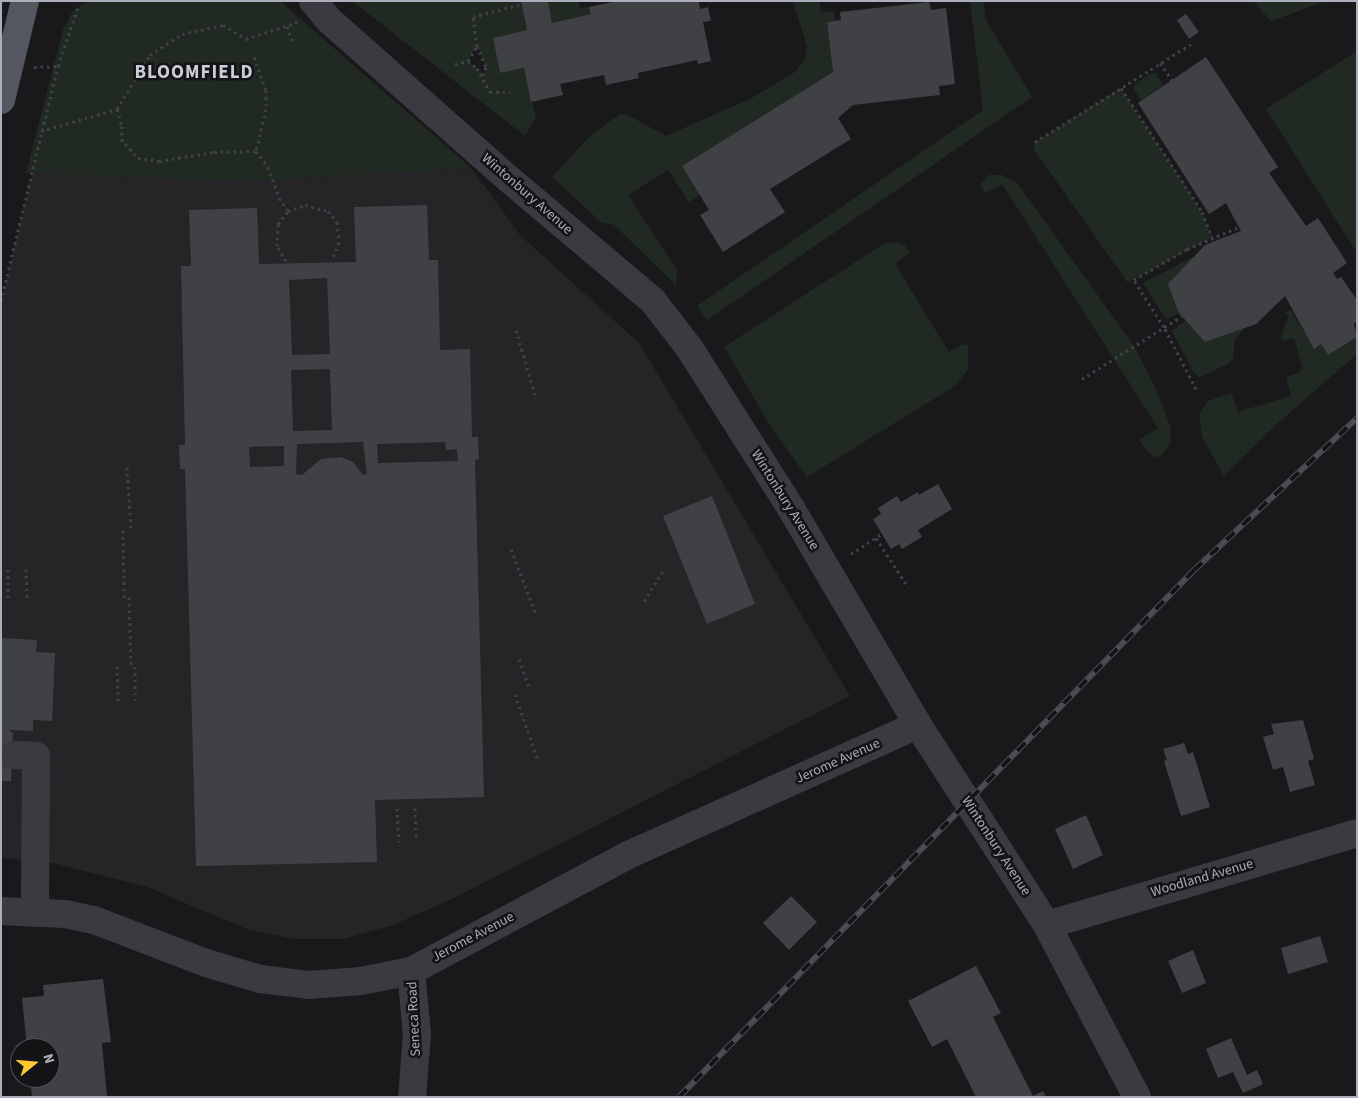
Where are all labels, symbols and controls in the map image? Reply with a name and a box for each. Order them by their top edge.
district label: BLOOMFIELD [133,62,255,84]
street label: Wintonbury Avenue [478,150,576,238]
street label: Wintonbury Avenue [747,447,823,553]
street label: Jerome Avenue [793,735,883,787]
street label: Wintonbury Avenue [958,793,1034,899]
street label: Woodland Avenue [1149,855,1255,901]
street label: Jerome Avenue [429,908,517,966]
street label: Seneca Road [404,981,424,1057]
north arrow [10,1038,60,1088]
text: N [37,1052,59,1066]

